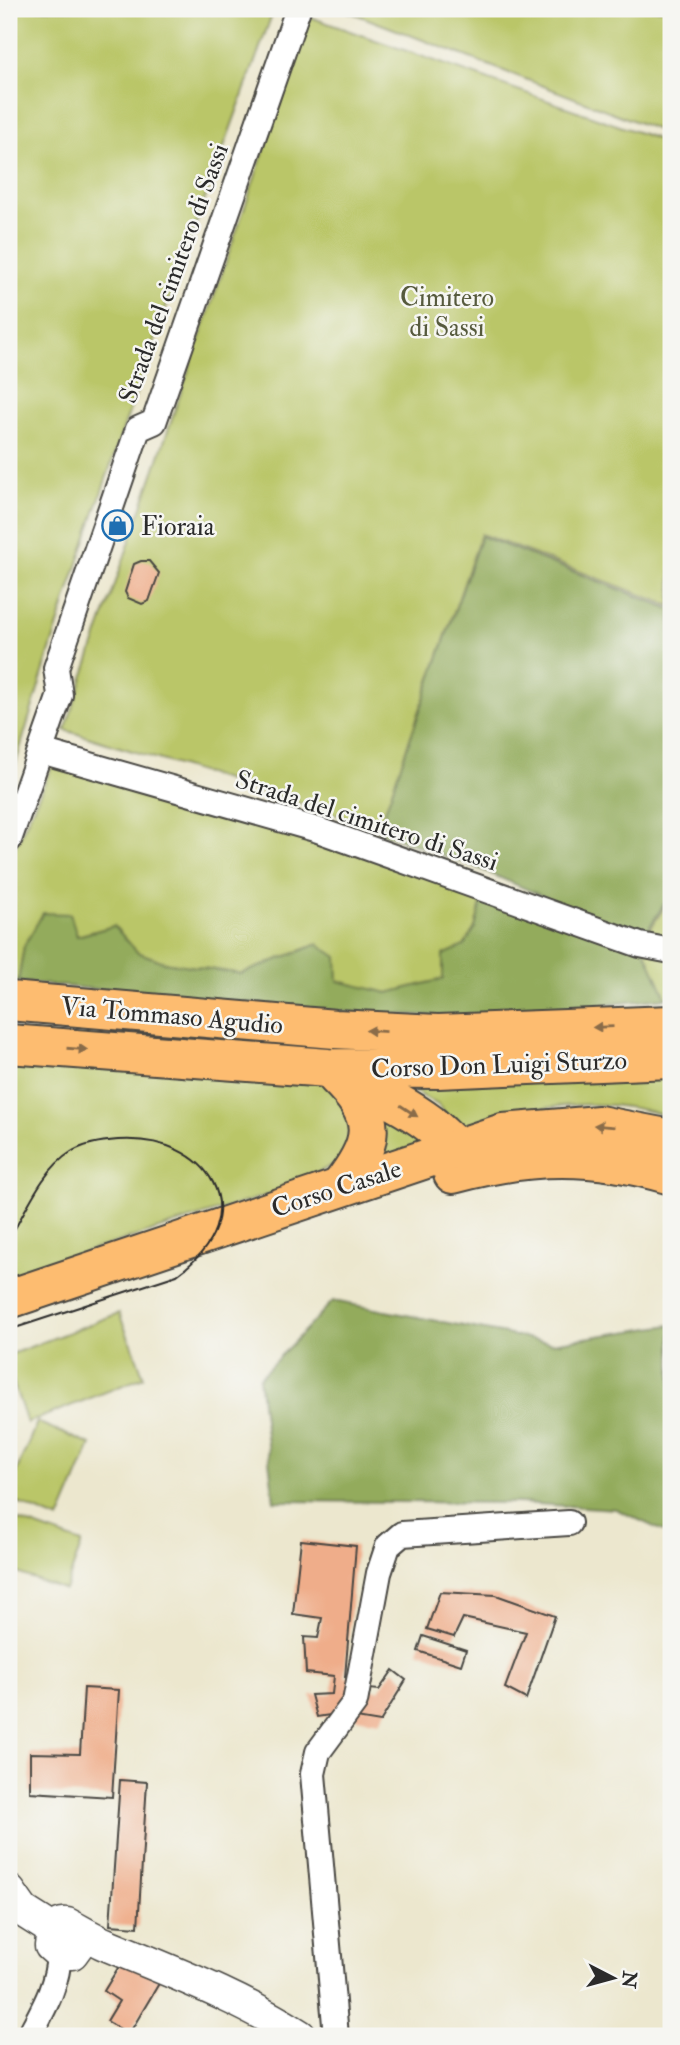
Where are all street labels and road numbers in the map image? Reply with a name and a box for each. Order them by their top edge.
street label: Strada del cimitero di Sassi [112,139,236,408]
street label: Strada del cimitero di Sassi [231,763,502,879]
street label: Via Tommaso Agudio [60,990,284,1042]
street label: Corso Don Luigi Sturzo [370,1045,628,1085]
street label: Corso Casale [267,1153,405,1225]

